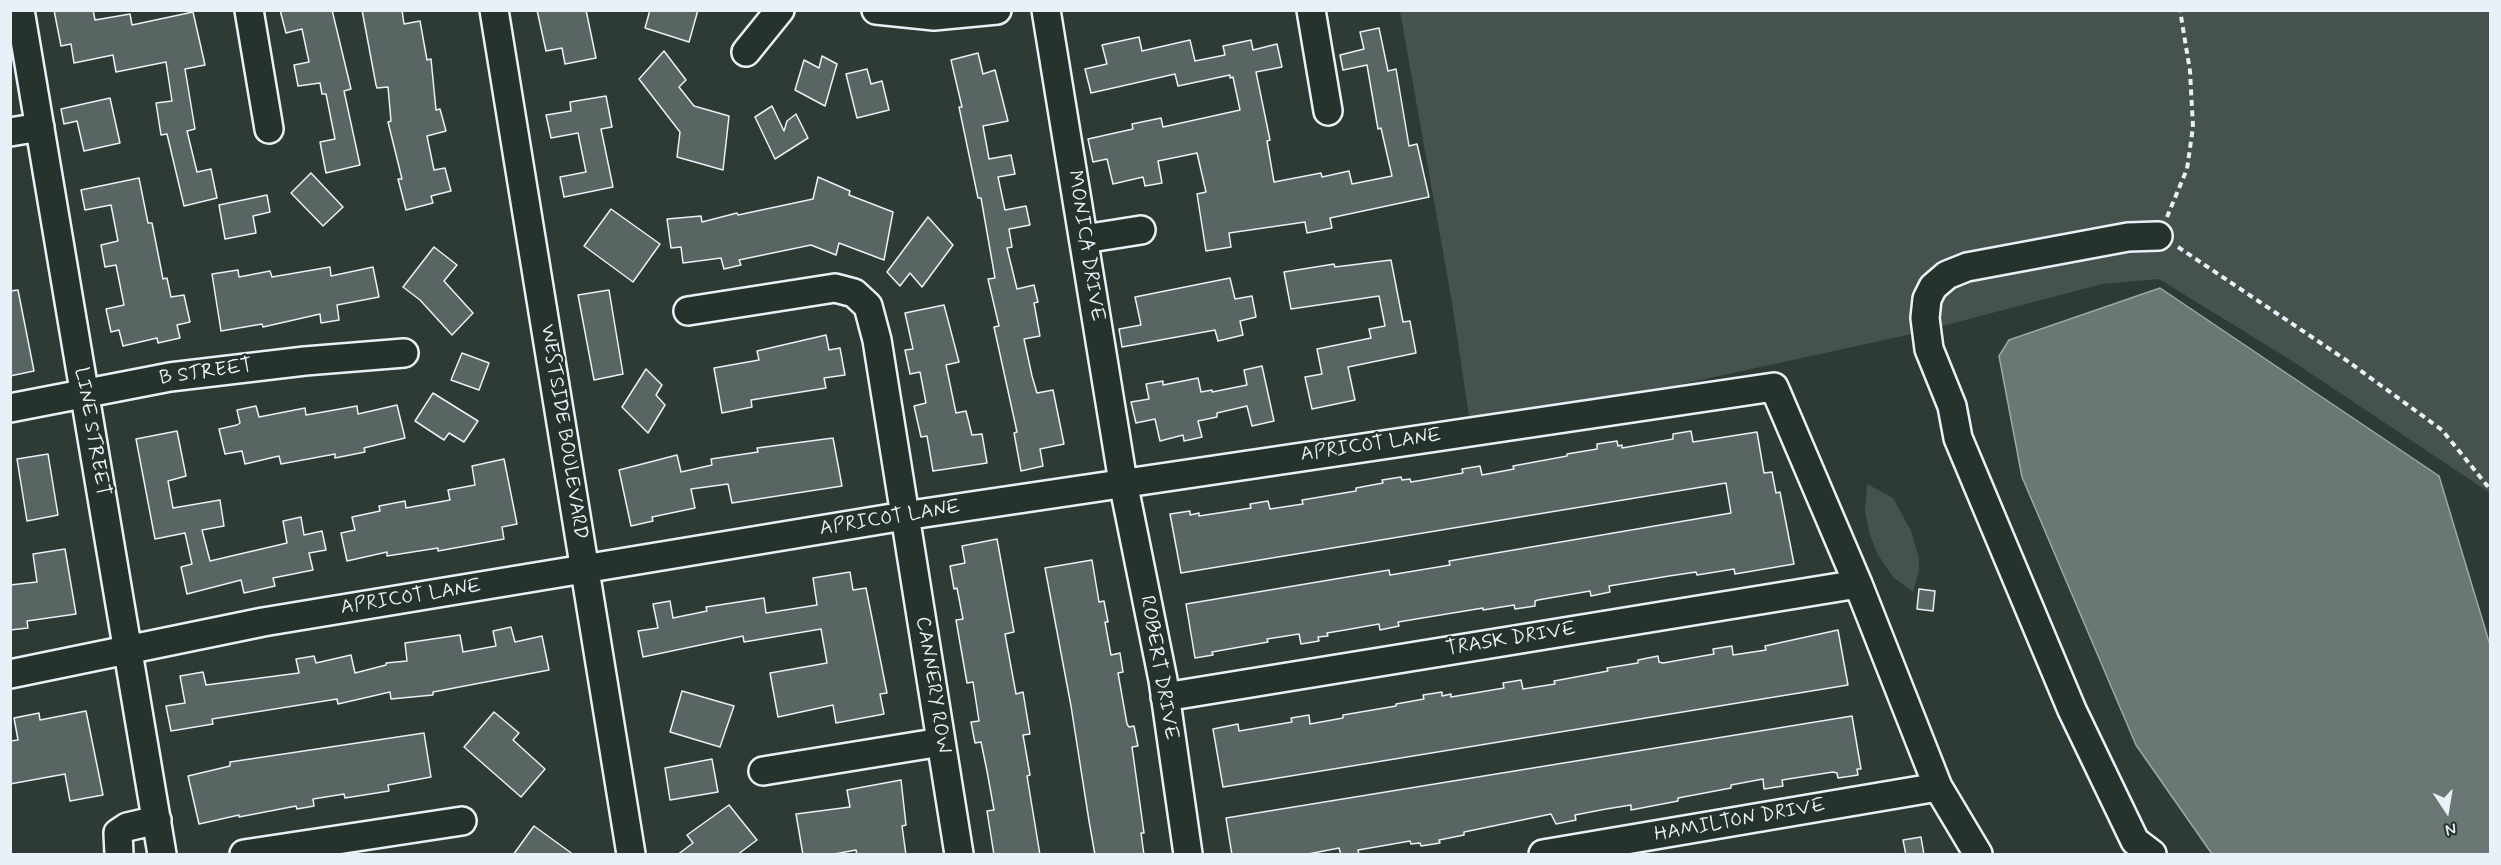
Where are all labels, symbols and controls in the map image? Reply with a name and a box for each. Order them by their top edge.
street label: MONICA DRIVE [1061,169,1109,323]
street label: WESTSIDE BOULEVARD [534,323,592,541]
street label: B STREET [158,355,254,391]
street label: LINE STREET [68,366,114,498]
street label: APRICOT LANE [1299,424,1443,468]
street label: APRICOT LANE [818,496,962,542]
street label: APRICOT LANE [339,575,483,621]
street label: ROBERT DRIVE [1133,594,1183,742]
street label: CANNERY ROW [909,615,955,755]
street label: TRASK DRIVE [1444,618,1578,662]
north arrow [2417,781,2477,841]
street label: HAMILTON DRIVE [1653,794,1827,848]
text: N [2443,818,2458,840]

